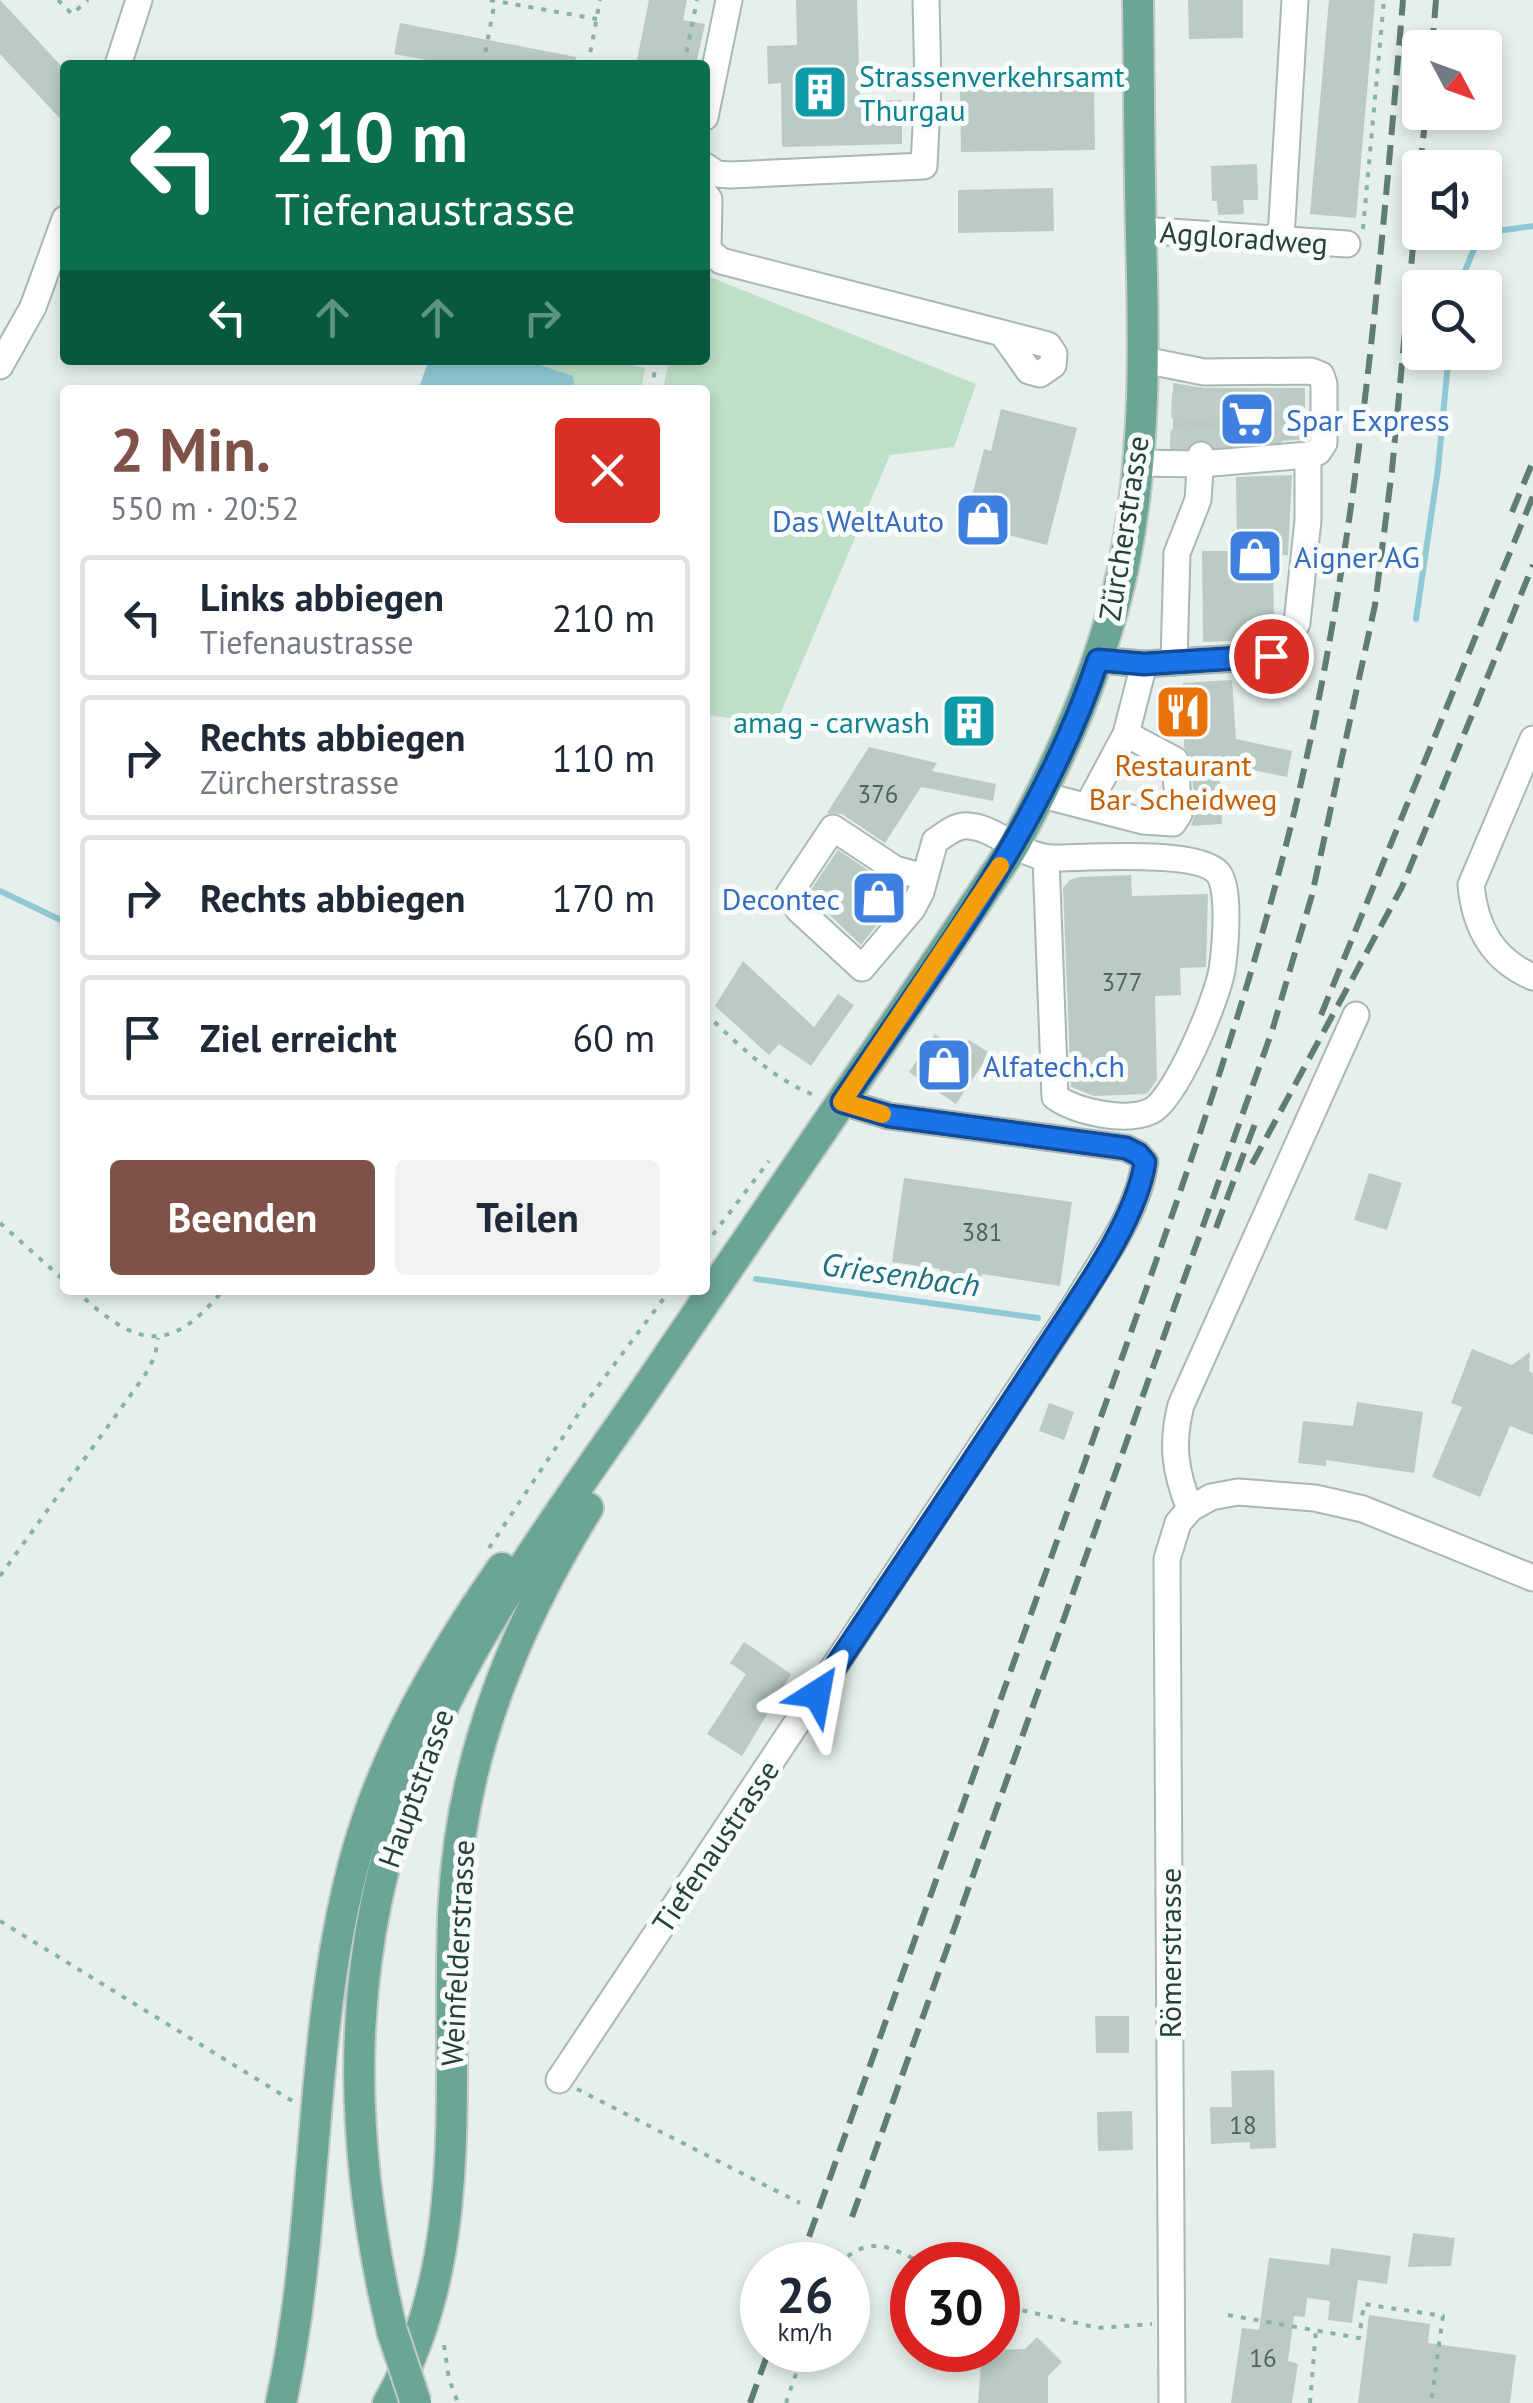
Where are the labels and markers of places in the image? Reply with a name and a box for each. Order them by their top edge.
place label: Strassenverkehrsamt Thurgau [859,56,1125,129]
building icon: Strassenverkehrsamt Thurgau [790,62,850,122]
supermarket icon: Spar Express [1217,389,1277,449]
place label: Spar Express [1286,400,1450,439]
shop icon: Das WeltAuto [953,490,1013,550]
place label: Das WeltAuto [772,501,944,540]
shop icon: Aigner AG [1225,526,1285,586]
place label: Aigner AG [1294,537,1420,576]
pin [1229,614,1314,699]
restaurant icon: Restaurant Bar Scheidweg [1153,682,1213,742]
building icon: amag - carwash [939,691,999,751]
place label: amag - carwash [733,702,930,741]
place label: Restaurant Bar Scheidweg [1089,745,1277,818]
shop icon: Decontec [849,868,909,928]
place label: Decontec [722,879,840,918]
shop icon: Alfatech.ch [914,1035,974,1095]
place label: Alfatech.ch [983,1046,1125,1085]

